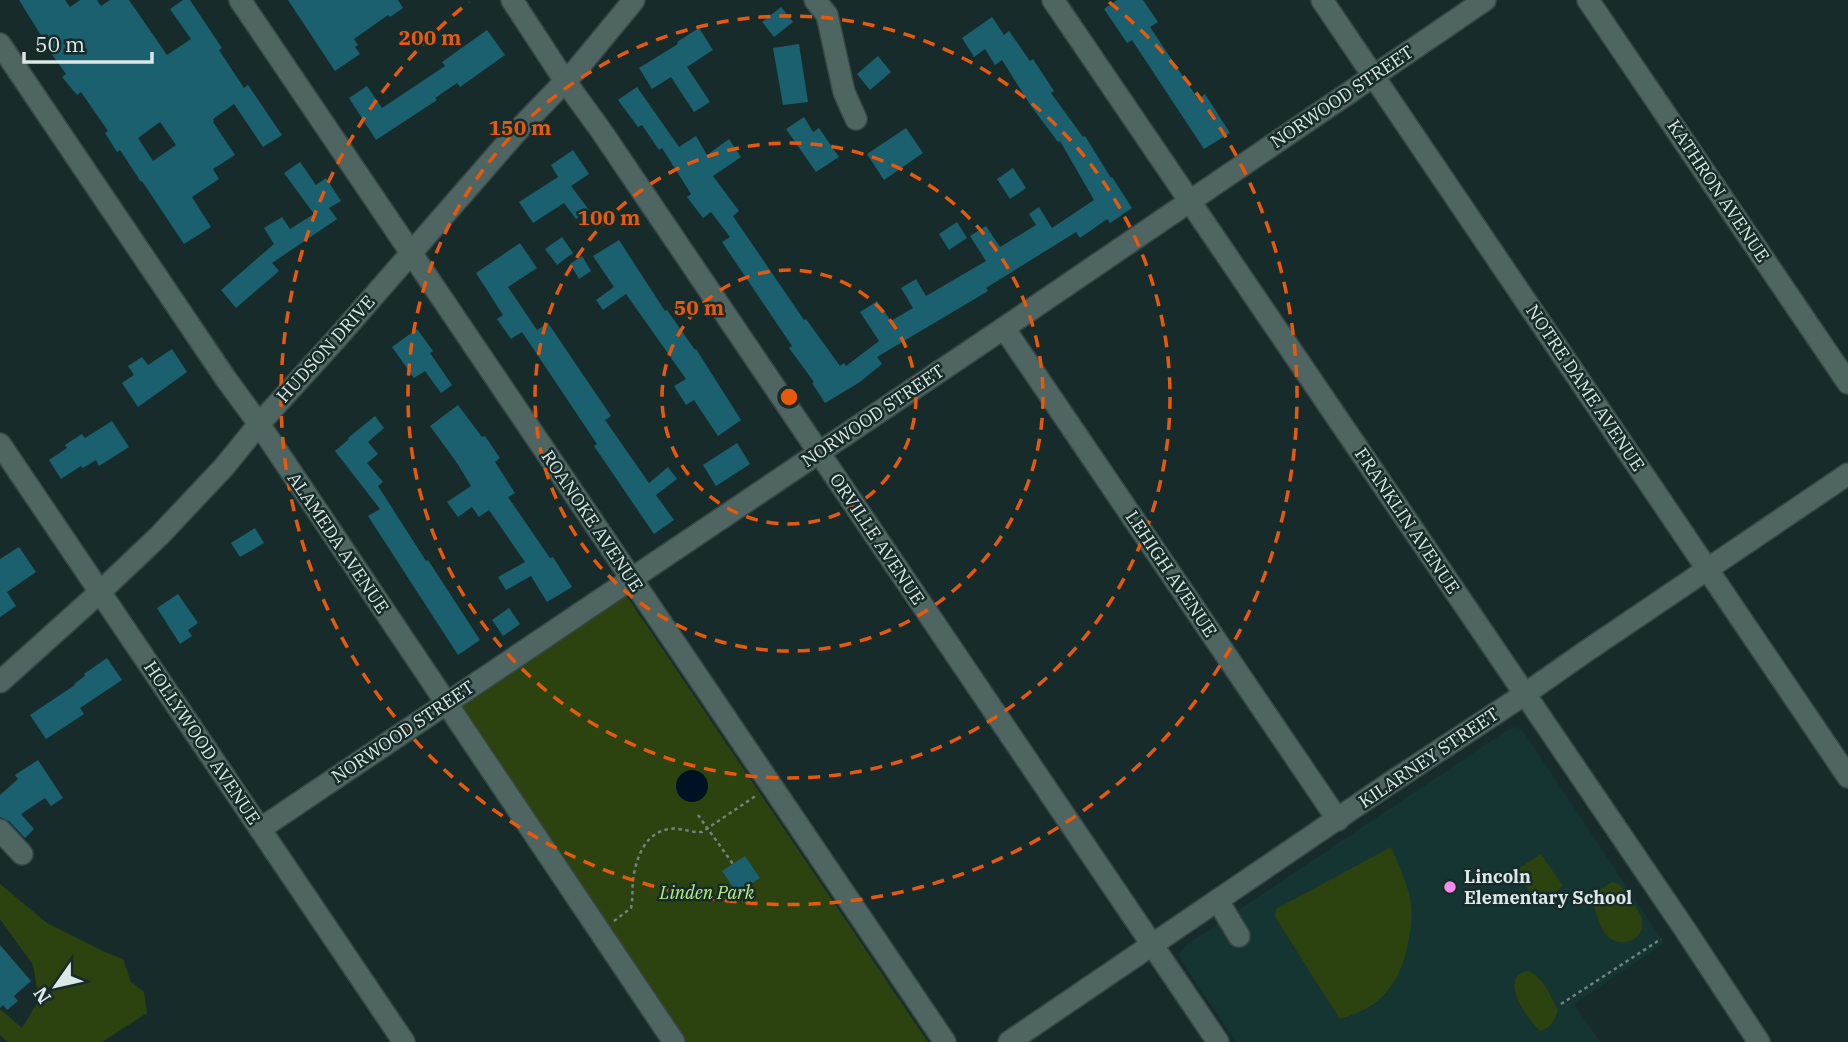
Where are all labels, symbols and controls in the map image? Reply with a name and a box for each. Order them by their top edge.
scale bar [24,21,152,65]
text: 200 m [398,23,462,51]
text: 50 m [35,30,85,58]
street label: NORWOOD STREET [1266,40,1418,153]
text: 150 m [488,113,552,141]
street label: KATHRON AVENUE [1662,115,1775,266]
text: 100 m [577,203,641,231]
street label: HUDSON DRIVE [271,290,380,407]
text: 50 m [674,293,724,321]
street label: NOTRE DAME AVENUE [1521,300,1650,475]
street label: NORWOOD STREET [797,359,949,472]
centre of rings [777,385,801,409]
street label: FRANKLIN AVENUE [1350,443,1465,598]
street label: ROANOKE AVENUE [537,446,648,596]
street label: ALAMEDA AVENUE [283,468,394,618]
street label: ORVILLE AVENUE [825,469,930,609]
street label: LEHIGH AVENUE [1121,506,1222,641]
street label: HOLLYWOOD AVENUE [139,657,266,829]
street label: NORWOOD STREET [327,675,479,788]
street label: KILARNEY STREET [1354,702,1503,813]
place label: Lincoln Elementary School [1464,865,1632,909]
marker: Lincoln Elementary School [1442,879,1458,895]
park label: Linden Park [659,881,755,904]
north arrow [21,951,91,1021]
text: N [28,983,56,1008]

